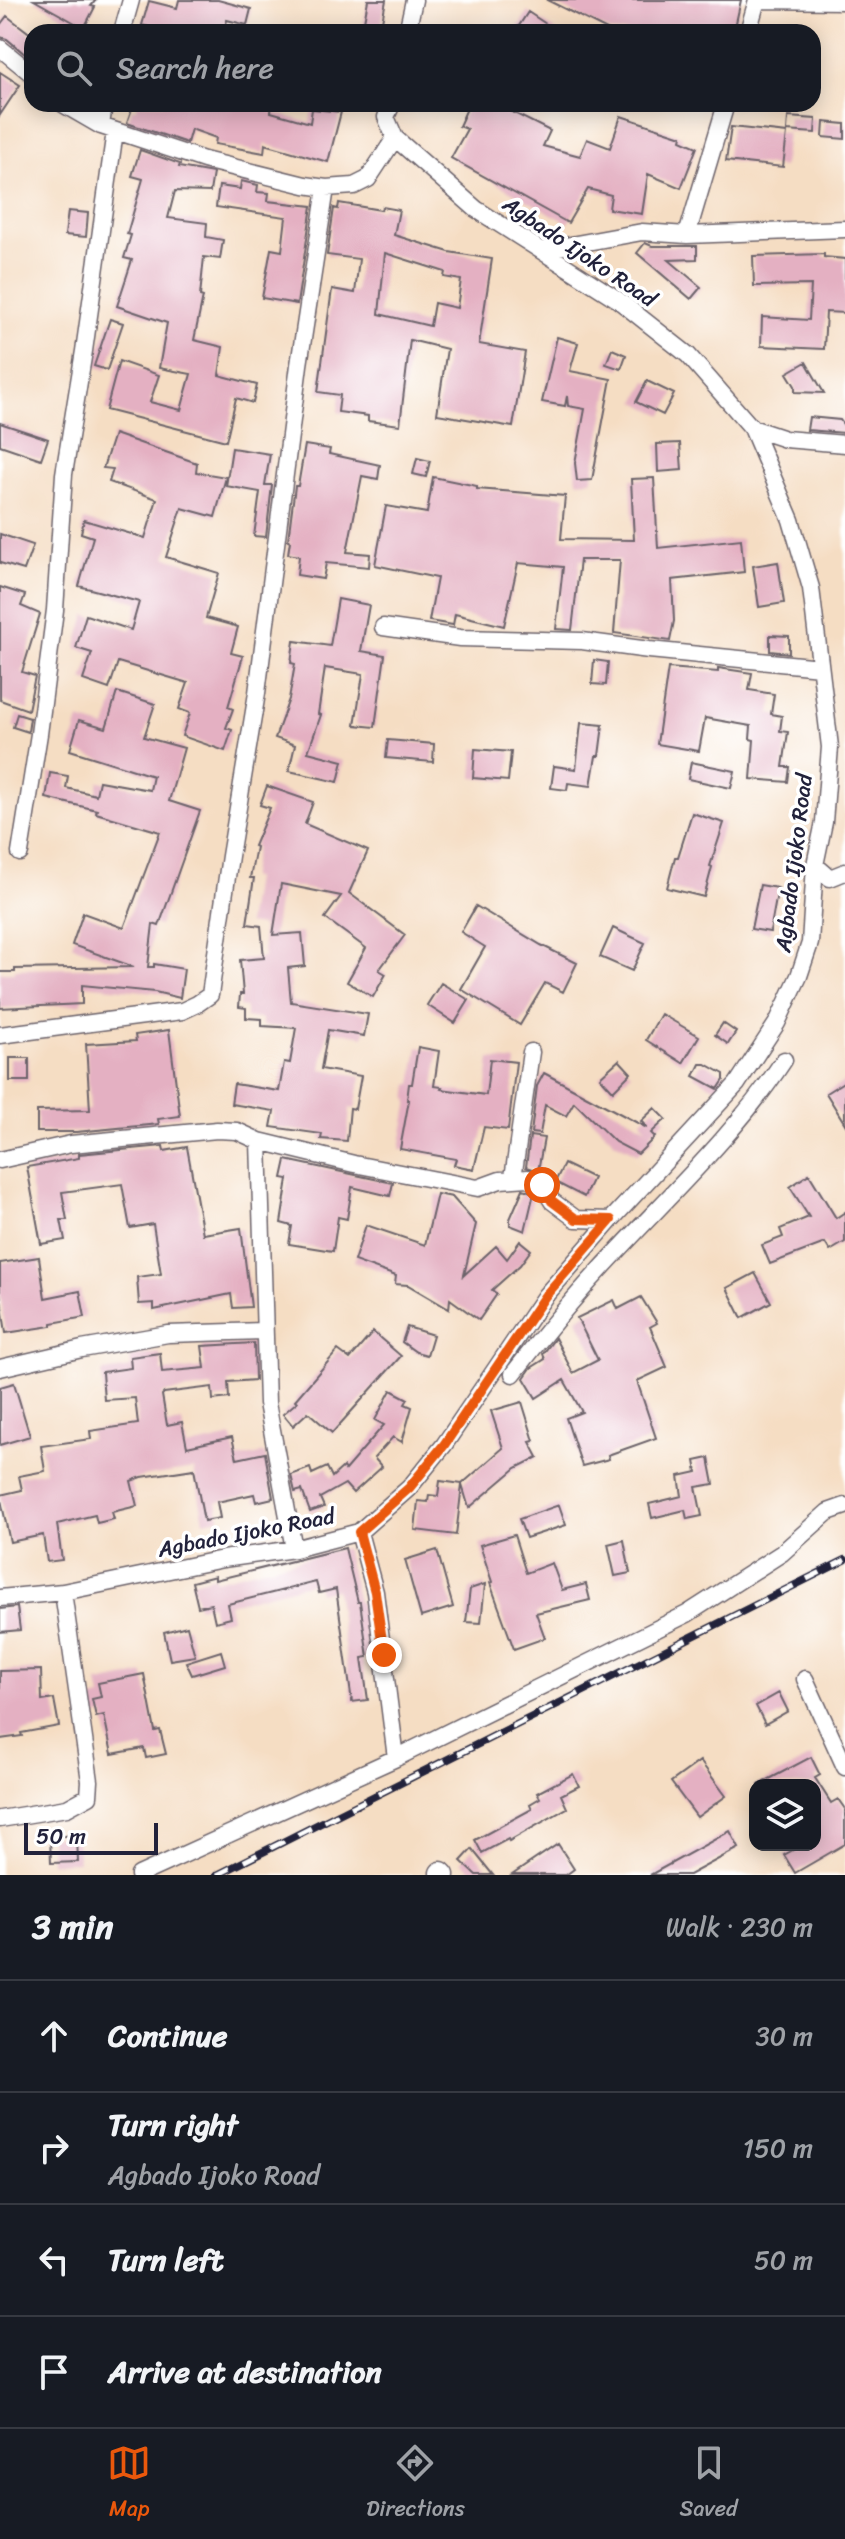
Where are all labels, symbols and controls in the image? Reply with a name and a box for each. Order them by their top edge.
search box [24,24,821,112]
text: Search here [116,41,274,95]
icon: search [52,46,96,90]
street label: Agbado Ijoko Road [494,185,666,319]
street label: Agbado Ijoko Road [763,770,824,955]
route start [524,1167,560,1203]
street label: Agbado Ijoko Road [153,1496,339,1569]
route end [366,1637,402,1673]
map controls [749,1779,821,1851]
button: layers [749,1779,821,1851]
text: 50 m [36,1817,86,1856]
scale bar [24,1819,158,1855]
text: 3 min [32,1897,113,1957]
text: Walk · 230 m [666,1904,813,1950]
text: Continue [108,2009,227,2063]
text: 30 m [756,2013,813,2059]
icon: ahead [32,2014,76,2058]
text: Turn right [108,2098,238,2152]
text: 150 m [743,2125,813,2171]
icon: right [32,2126,76,2170]
text: Agbado Ijoko Road [108,2152,320,2198]
text: Turn left [108,2233,224,2287]
text: 50 m [754,2237,813,2283]
icon: left [32,2238,76,2282]
text: Arrive at destination [108,2345,382,2399]
icon: arrive [32,2350,76,2394]
tab: Map [107,2441,151,2528]
tab: Directions [366,2441,465,2528]
tab: Saved [680,2441,738,2528]

